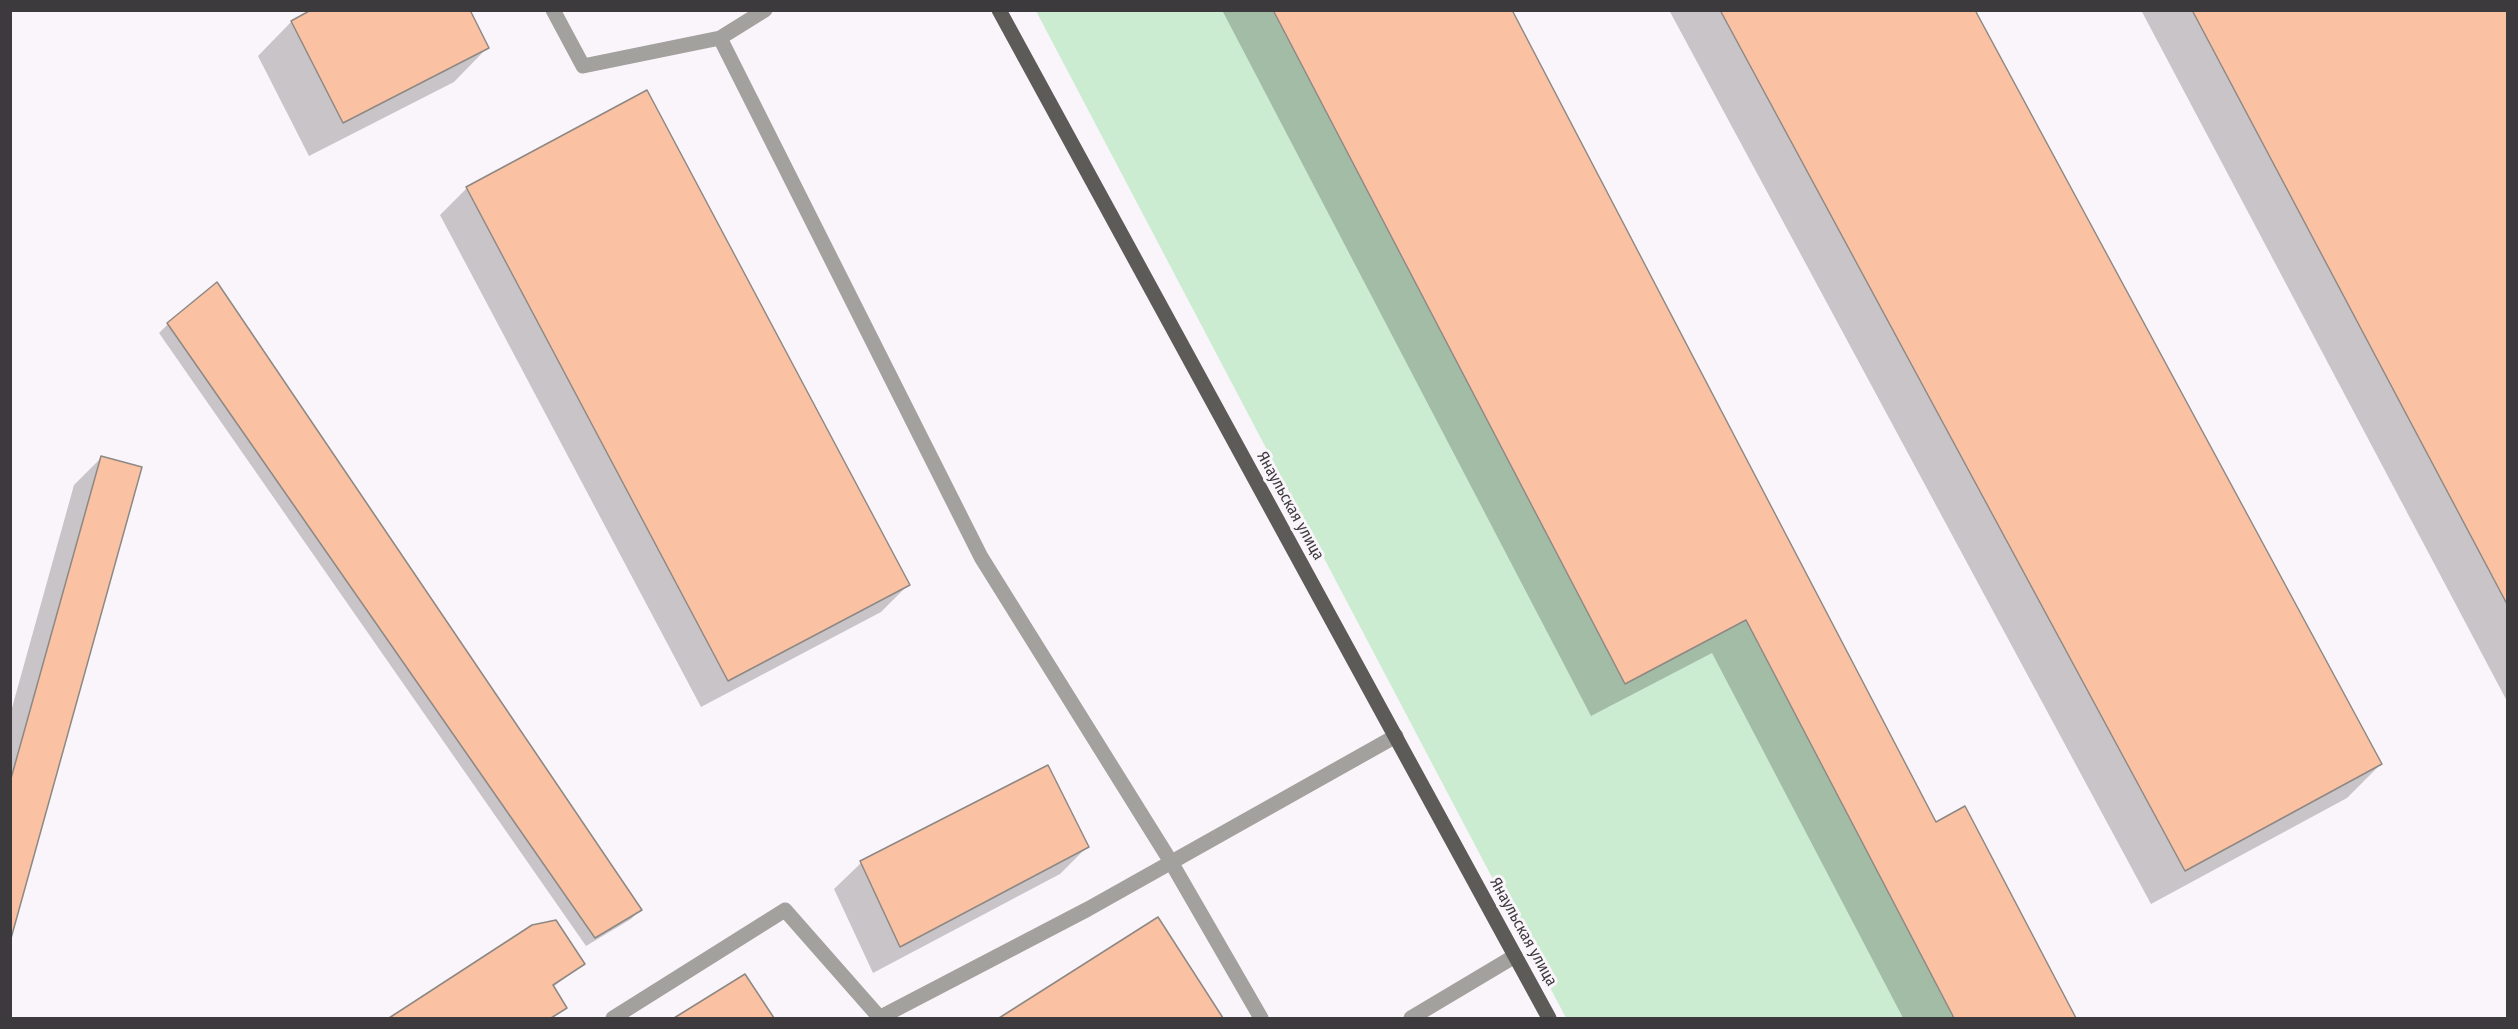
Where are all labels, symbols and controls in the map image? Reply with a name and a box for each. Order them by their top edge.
street label: Янаульская улица [1252,448,1328,564]
street label: Янаульская улица [1485,874,1561,990]

